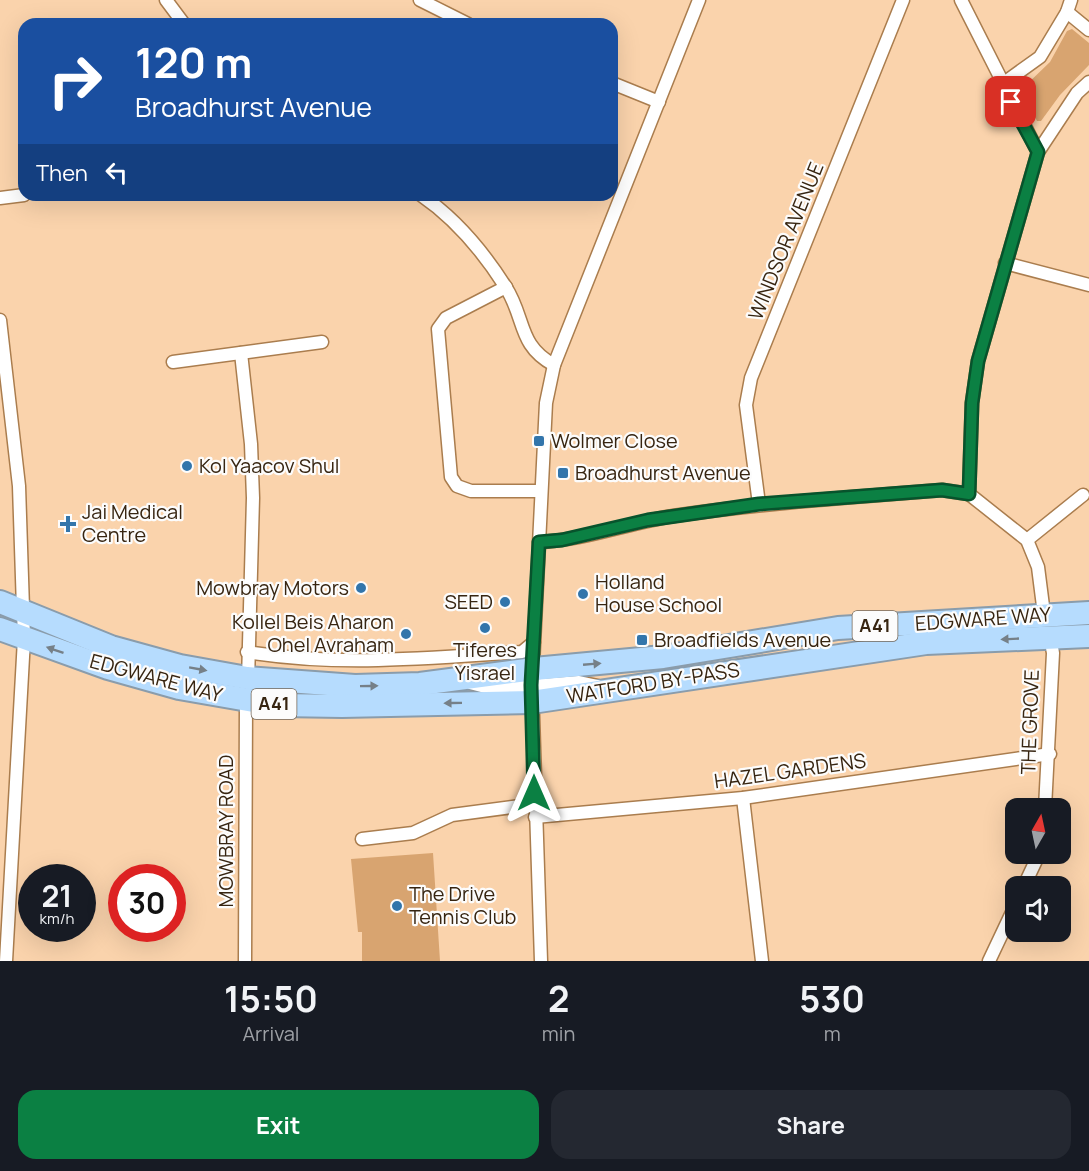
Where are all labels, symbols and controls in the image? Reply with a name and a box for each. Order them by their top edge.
text: 120 m [135,33,252,91]
icon: right [36,42,114,120]
pin [985,76,1036,127]
icon: arrive [994,85,1027,118]
text: Broadhurst Avenue [135,88,372,125]
icon: left [100,156,133,189]
text: Then [36,158,88,188]
street label: WINDSOR AVENUE [742,158,829,324]
place label: Wolmer Close [551,427,678,454]
marker: Wolmer Close [532,434,546,448]
place label: Kol Yaacov Shul [199,452,339,479]
marker: Kol Yaacov Shul [180,459,194,473]
place label: Broadhurst Avenue [575,459,751,486]
marker: Broadhurst Avenue [556,466,570,480]
place label: Jai Medical Centre [82,498,183,548]
marker: Jai Medical Centre [59,515,77,533]
place label: Holland House School [595,568,722,618]
place label: Mowbray Motors [196,574,349,601]
marker: Mowbray Motors [354,581,368,595]
marker: Holland House School [576,587,590,601]
place label: SEED [444,588,493,615]
marker: SEED [498,595,512,609]
street label: EDGWARE WAY [914,600,1053,637]
place label: Kollel Beis Aharon Ohel Avraham [232,608,394,658]
road number: A41 [852,611,898,641]
marker: Tiferes Yisrael [478,621,492,635]
place label: Broadfields Avenue [654,626,831,653]
marker: Kollel Beis Aharon Ohel Avraham [399,627,413,641]
marker: Broadfields Avenue [635,633,649,647]
one-way arrow [1000,635,1019,644]
place label: Tiferes Yisrael [453,636,517,686]
one-way arrow [46,645,64,655]
street label: EDGWARE WAY [87,647,226,708]
street label: WATFORD BY-PASS [564,656,741,710]
one-way arrow [582,659,601,669]
one-way arrow [188,665,207,674]
street label: THE GROVE [1014,669,1045,775]
one-way arrow [359,681,378,691]
road number: A41 [252,689,296,719]
one-way arrow [443,699,462,708]
street label: HAZEL GARDENS [712,746,868,795]
street label: MOWBRAY ROAD [212,755,239,907]
position arrow [502,761,566,825]
north arrow [1005,798,1071,864]
map controls [1005,798,1071,942]
speed limit sign: 30 [108,864,186,942]
text: 21 [41,875,73,916]
button: sound [1005,876,1071,942]
place label: The Drive Tennis Club [409,880,517,930]
marker: The Drive Tennis Club [390,899,404,913]
text: km/h [40,908,74,929]
text: 15:50 [224,974,318,1023]
text: 2 [548,974,569,1023]
text: 530 [799,974,865,1023]
text: Arrival [242,1020,299,1047]
text: min [542,1020,575,1047]
text: m [824,1020,841,1047]
button: Exit [18,1090,539,1159]
button: Share [551,1090,1071,1159]

